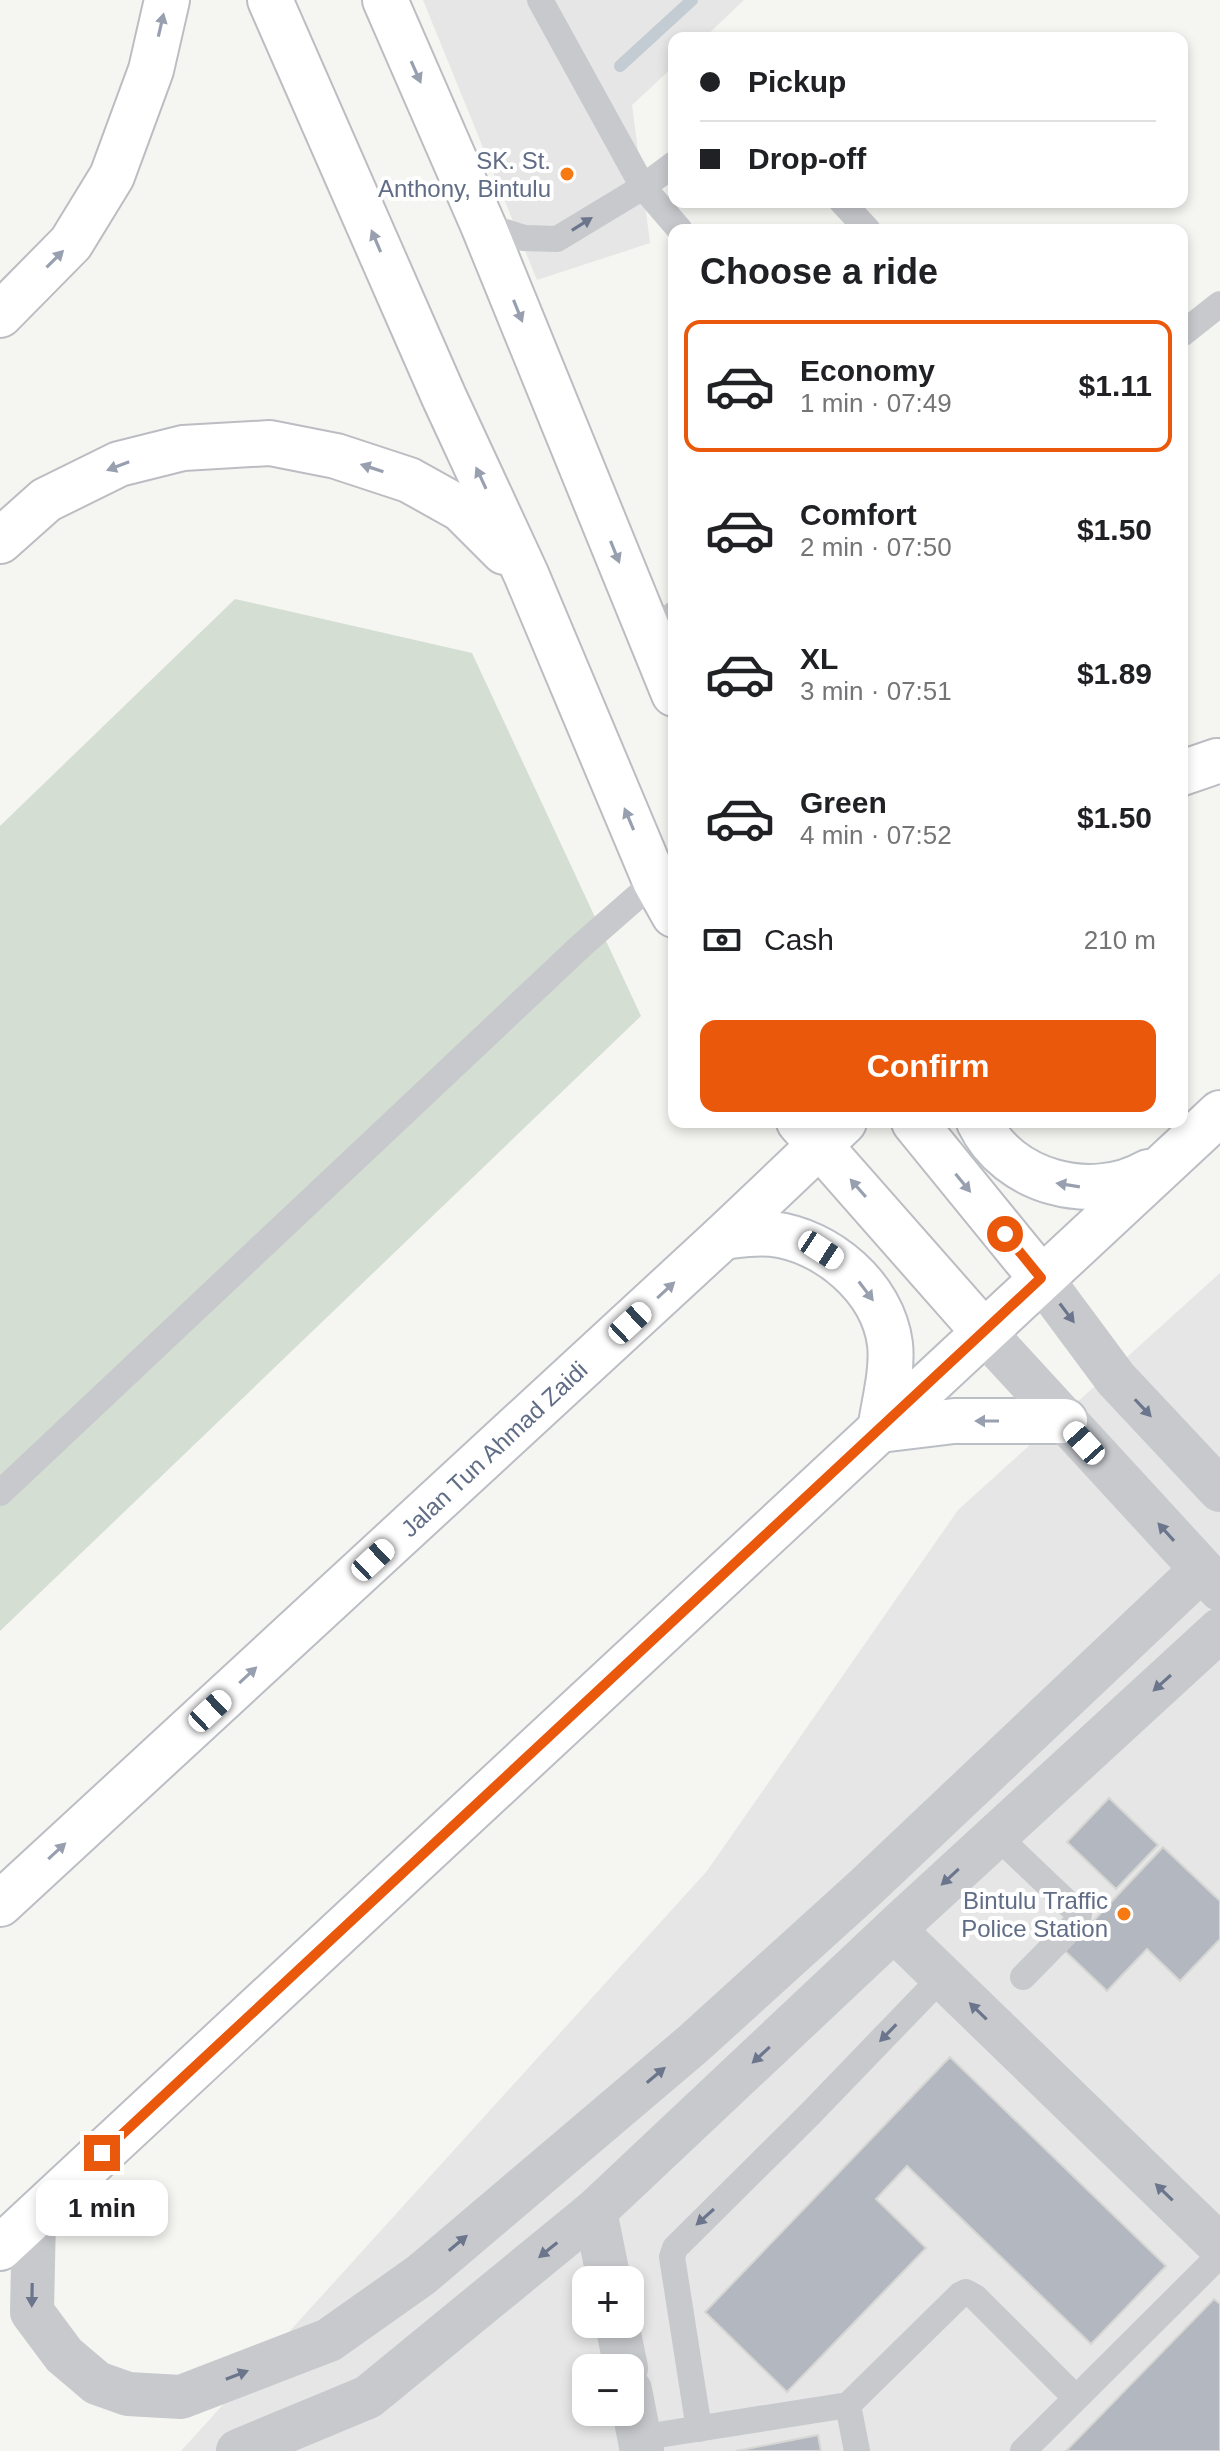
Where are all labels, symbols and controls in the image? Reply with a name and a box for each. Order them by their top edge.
one-way arrow [155,13,168,38]
one-way arrow [409,60,423,83]
text: Pickup [748,65,846,98]
text: Drop-off [748,142,866,175]
place label: SK. St. Anthony, Bintulu [378,147,551,202]
marker: SK. St. Anthony, Bintulu [558,165,576,183]
one-way arrow [571,217,593,231]
one-way arrow [369,229,382,252]
one-way arrow [45,250,64,269]
text: Choose a ride [700,251,938,292]
one-way arrow [511,299,524,323]
icon: car [704,350,776,422]
text: Economy [800,354,935,387]
text: $1.11 [1079,369,1152,402]
text: 1 min · 07:49 [800,388,952,418]
one-way arrow [106,460,130,473]
one-way arrow [360,461,384,474]
one-way arrow [474,466,488,490]
icon: car [704,494,776,566]
text: Comfort [800,498,917,531]
text: $1.50 [1077,513,1152,546]
text: 2 min · 07:50 [800,532,952,562]
one-way arrow [609,540,622,564]
icon: car [704,638,776,710]
text: XL [800,642,838,675]
text: $1.89 [1077,657,1152,690]
text: 3 min · 07:51 [800,676,952,706]
icon: car [704,782,776,854]
text: Green [800,786,887,819]
text: $1.50 [1077,801,1152,834]
one-way arrow [622,807,635,831]
text: 4 min · 07:52 [800,820,952,850]
icon: cash [700,918,744,962]
text: Cash [764,923,834,956]
text: 210 m [1084,925,1156,955]
button: Confirm [700,1020,1156,1112]
one-way arrow [955,1173,971,1193]
one-way arrow [1055,1178,1080,1191]
one-way arrow [849,1179,867,1198]
route start [987,1216,1023,1252]
car [794,1227,848,1273]
one-way arrow [857,1281,873,1301]
one-way arrow [656,1282,675,1300]
car [604,1298,656,1348]
one-way arrow [1058,1303,1074,1324]
street label: Jalan Tun Ahmad Zaidi [396,1356,592,1542]
one-way arrow [1133,1398,1152,1417]
one-way arrow [974,1415,999,1427]
car [1059,1417,1109,1469]
one-way arrow [1158,1523,1176,1542]
car [347,1535,399,1585]
one-way arrow [239,1667,258,1685]
one-way arrow [1153,1673,1172,1691]
car [184,1686,236,1736]
one-way arrow [48,1843,67,1861]
one-way arrow [941,1868,960,1886]
place label: Bintulu Traffic Police Station [961,1887,1108,1942]
marker: Bintulu Traffic Police Station [1115,1905,1133,1923]
one-way arrow [969,2002,988,2021]
one-way arrow [879,2023,898,2042]
one-way arrow [751,2046,770,2064]
one-way arrow [646,2067,666,2084]
route end [84,2135,120,2171]
callout: 1 min [36,2181,168,2237]
one-way arrow [1155,2183,1174,2202]
text: 1 min [68,2193,136,2223]
one-way arrow [696,2208,715,2226]
one-way arrow [448,2235,468,2252]
one-way arrow [538,2241,558,2257]
map controls [572,2266,644,2426]
button: + [572,2266,644,2338]
one-way arrow [26,2283,39,2308]
button: − [572,2354,644,2426]
one-way arrow [225,2368,249,2381]

